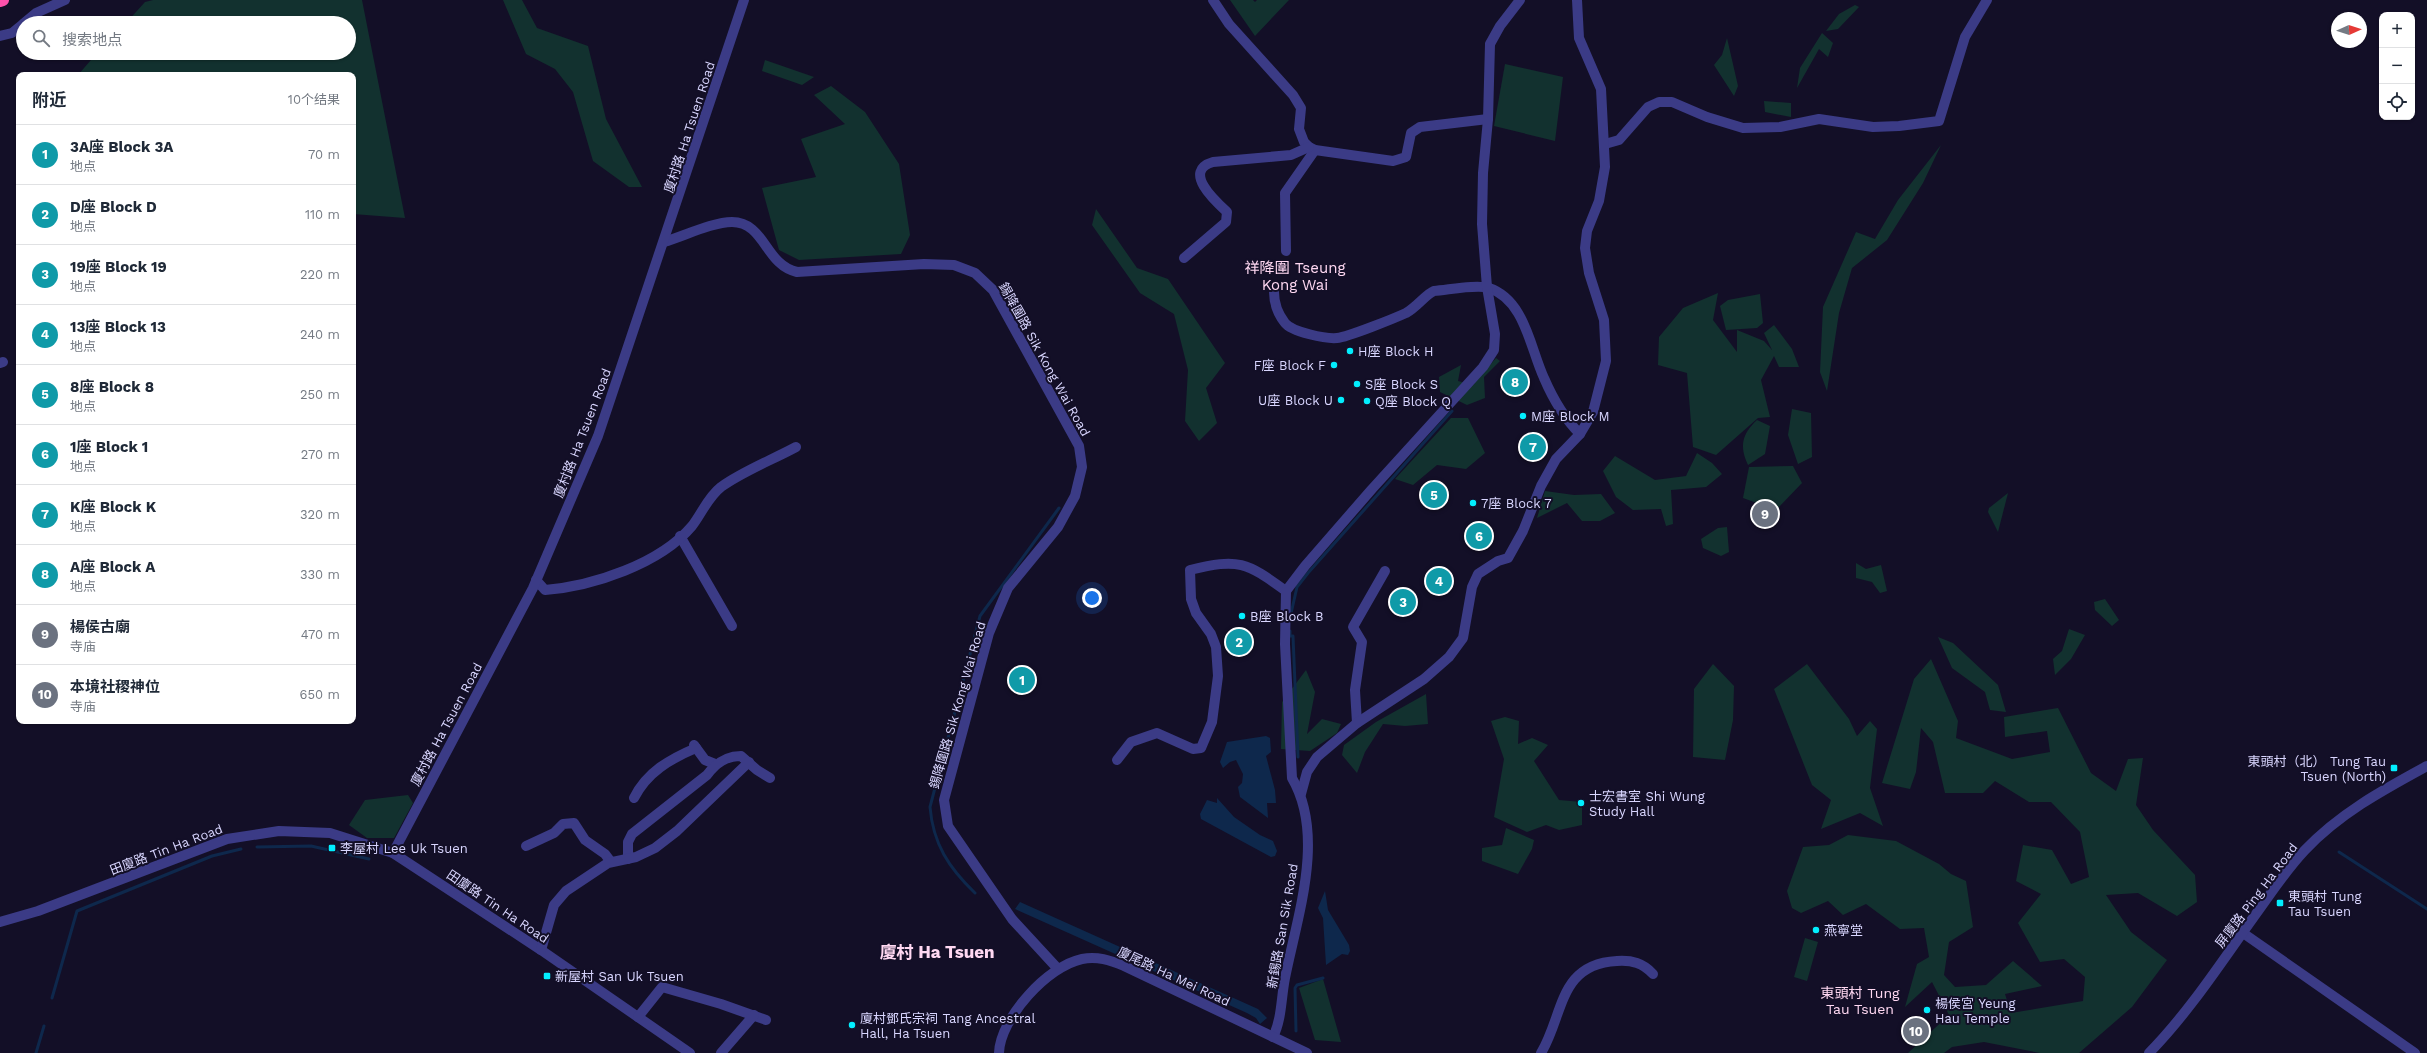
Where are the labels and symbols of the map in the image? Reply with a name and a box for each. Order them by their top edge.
north arrow [2331,12,2367,48]
street label: 廈村路 Ha Tsuen Road [661,60,718,195]
district label: 祥降圍 Tseung Kong Wai [1245,259,1345,294]
street label: 錫降圍路 Sik Kong Wai Road [996,280,1093,439]
place label: H座 Block H [1358,344,1434,359]
marker: H座 Block H [1345,346,1355,356]
place label: F座 Block F [1254,358,1326,373]
marker: F座 Block F [1329,360,1339,370]
street label: 廈村路 Ha Tsuen Road [551,366,614,500]
pin: 8 [1502,367,1528,397]
place label: S座 Block S [1365,377,1438,392]
marker: S座 Block S [1352,379,1362,389]
place label: U座 Block U [1258,393,1333,408]
place label: Q座 Block Q [1375,394,1451,409]
marker: U座 Block U [1336,395,1346,405]
marker: Q座 Block Q [1362,396,1372,406]
place label: M座 Block M [1531,409,1610,424]
marker: M座 Block M [1518,411,1528,421]
pin: 7 [1520,432,1546,462]
pin: 5 [1421,480,1447,510]
place label: 7座 Block 7 [1481,496,1552,511]
marker: 7座 Block 7 [1468,498,1478,508]
pin: 9 [1752,499,1778,529]
pin: 6 [1466,521,1492,551]
pin: 4 [1426,566,1452,596]
pin: 3 [1390,587,1416,617]
your location [1082,588,1102,608]
place label: B座 Block B [1250,609,1323,624]
marker: B座 Block B [1237,611,1247,621]
street label: 錫降圍路 Sik Kong Wai Road [926,620,989,791]
pin: 2 [1226,627,1252,657]
street label: 廈村路 Ha Tsuen Road [408,660,485,788]
pin: 1 [1009,665,1035,695]
place label: 東頭村（北） Tung Tau Tsuen (North) [2248,754,2386,784]
marker: 東頭村（北） Tung Tau Tsuen (North) [2389,763,2399,773]
place label: 士宏書室 Shi Wung Study Hall [1589,789,1705,819]
marker: 士宏書室 Shi Wung Study Hall [1576,798,1586,808]
street label: 田廈路 Tin Ha Road [108,821,225,878]
street label: 屏廈路 Ping Ha Road [2212,840,2301,950]
place label: 李屋村 Lee Uk Tsuen [340,841,468,856]
marker: 李屋村 Lee Uk Tsuen [327,843,337,853]
street label: 新錫路 San Sik Road [1264,863,1301,990]
street label: 田廈路 Tin Ha Road [444,867,552,946]
place label: 東頭村 Tung Tau Tsuen [2288,889,2362,919]
marker: 東頭村 Tung Tau Tsuen [2275,898,2285,908]
place label: 燕寧堂 [1824,923,1863,938]
marker: 燕寧堂 [1811,925,1821,935]
district label: 廈村 Ha Tsuen [879,942,995,962]
street label: 廈尾路 Ha Mei Road [1115,944,1232,1009]
place label: 新屋村 San Uk Tsuen [555,969,684,984]
marker: 新屋村 San Uk Tsuen [542,971,552,981]
district label: 東頭村 Tung Tau Tsuen [1820,985,1900,1017]
place label: 楊侯宮 Yeung Hau Temple [1935,996,2016,1026]
marker: 楊侯宮 Yeung Hau Temple [1922,1005,1932,1015]
place label: 廈村鄧氏宗祠 Tang Ancestral Hall, Ha Tsuen [860,1011,1035,1041]
pin: 10 [1903,1016,1929,1046]
marker: 廈村鄧氏宗祠 Tang Ancestral Hall, Ha Tsuen [847,1020,857,1030]

